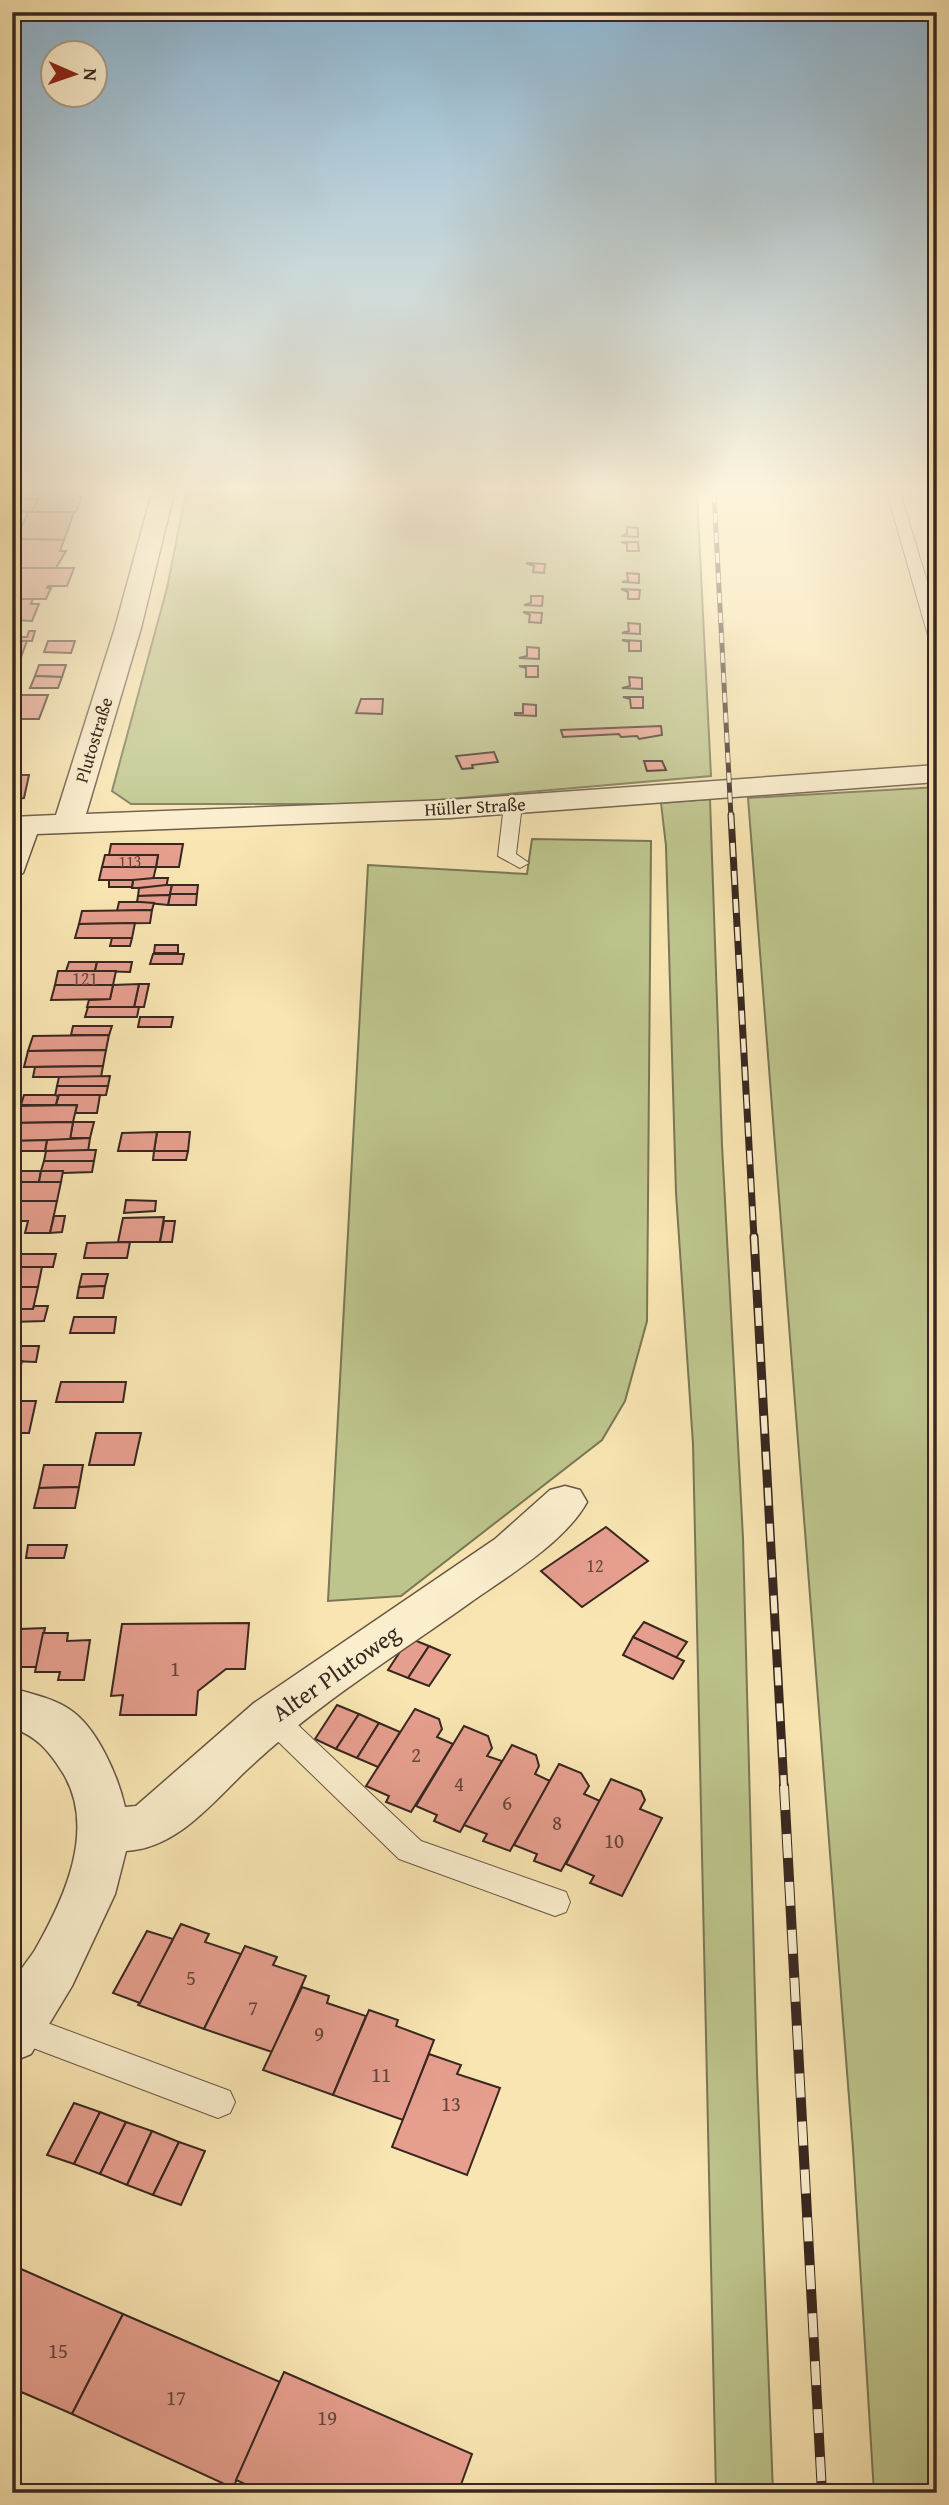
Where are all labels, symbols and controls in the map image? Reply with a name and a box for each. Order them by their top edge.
north arrow [38,38,108,108]
text: N [77,68,105,82]
street label: Plutostraße [68,694,119,786]
street label: Hüller Straße [424,790,526,823]
house number: 113 [118,849,142,873]
house number: 121 [72,965,98,992]
house number: 12 [586,1552,604,1579]
street label: Alter Plutoweg [265,1616,407,1730]
house number: 1 [170,1653,180,1684]
house number: 2 [411,1739,421,1770]
house number: 4 [454,1768,464,1799]
house number: 6 [502,1787,512,1818]
house number: 8 [552,1807,562,1838]
house number: 10 [604,1825,624,1856]
house number: 5 [186,1962,196,1993]
house number: 7 [248,1992,258,2023]
house number: 9 [314,2018,324,2049]
house number: 11 [371,2059,391,2090]
house number: 13 [441,2088,461,2119]
house number: 15 [48,2335,68,2366]
house number: 17 [166,2382,186,2413]
house number: 19 [317,2402,337,2433]

